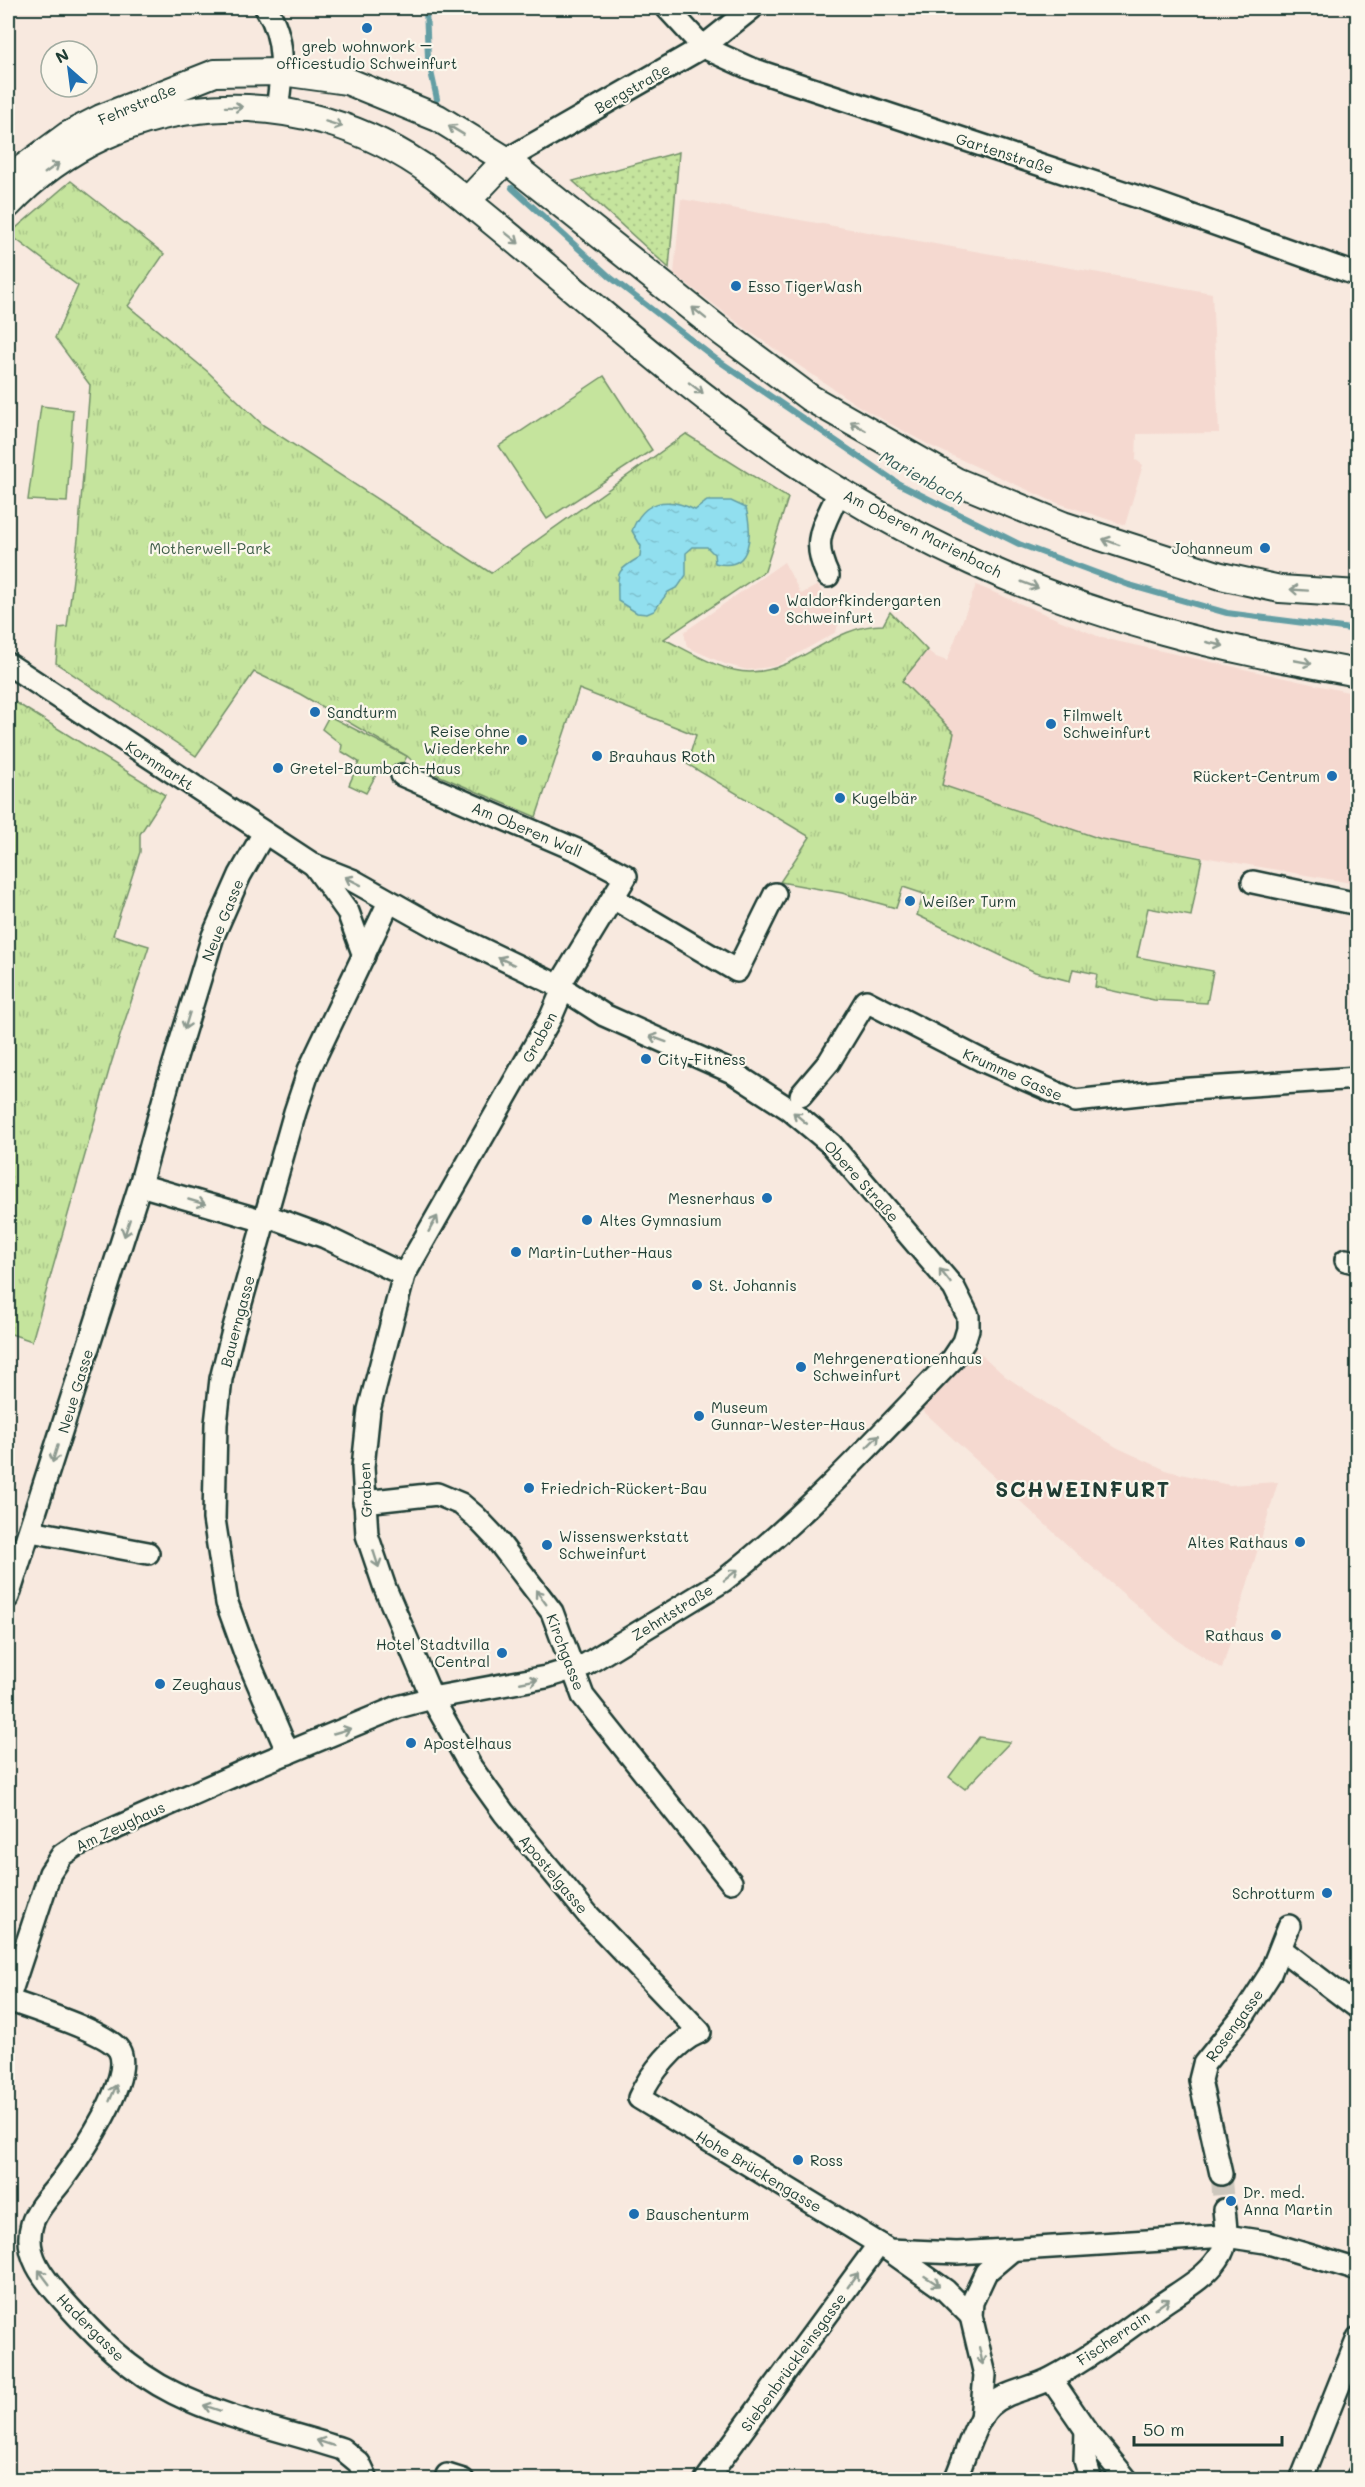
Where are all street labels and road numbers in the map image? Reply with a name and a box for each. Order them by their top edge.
street label: Bergstraße [590,58,674,118]
street label: Fehrstraße [95,79,179,129]
street label: Gartenstraße [954,128,1056,178]
street label: Am Oberen Marienbach [841,484,1005,582]
street label: Kornmarkt [122,736,198,794]
street label: Am Oberen Wall [469,797,585,861]
street label: Neue Gasse [196,876,248,964]
street label: Graben [517,1008,561,1066]
street label: Krumme Gasse [960,1043,1066,1105]
street label: Obere Straße [820,1136,904,1226]
street label: Bauerngasse [215,1273,259,1369]
street label: Neue Gasse [53,1346,97,1436]
street label: Graben [354,1462,376,1518]
street label: Zehntstraße [628,1579,716,1645]
street label: Kirchgasse [542,1611,590,1693]
street label: Am Zeughaus [72,1796,168,1856]
street label: Apostelgasse [515,1830,593,1918]
street label: Rosengasse [1201,1985,1267,2065]
street label: Hohe Brückengasse [692,2125,826,2217]
street label: Hadergasse [53,2289,129,2365]
street label: Siebenbrückleinsgasse [736,2289,850,2435]
street label: Fischerrain [1073,2306,1153,2370]

